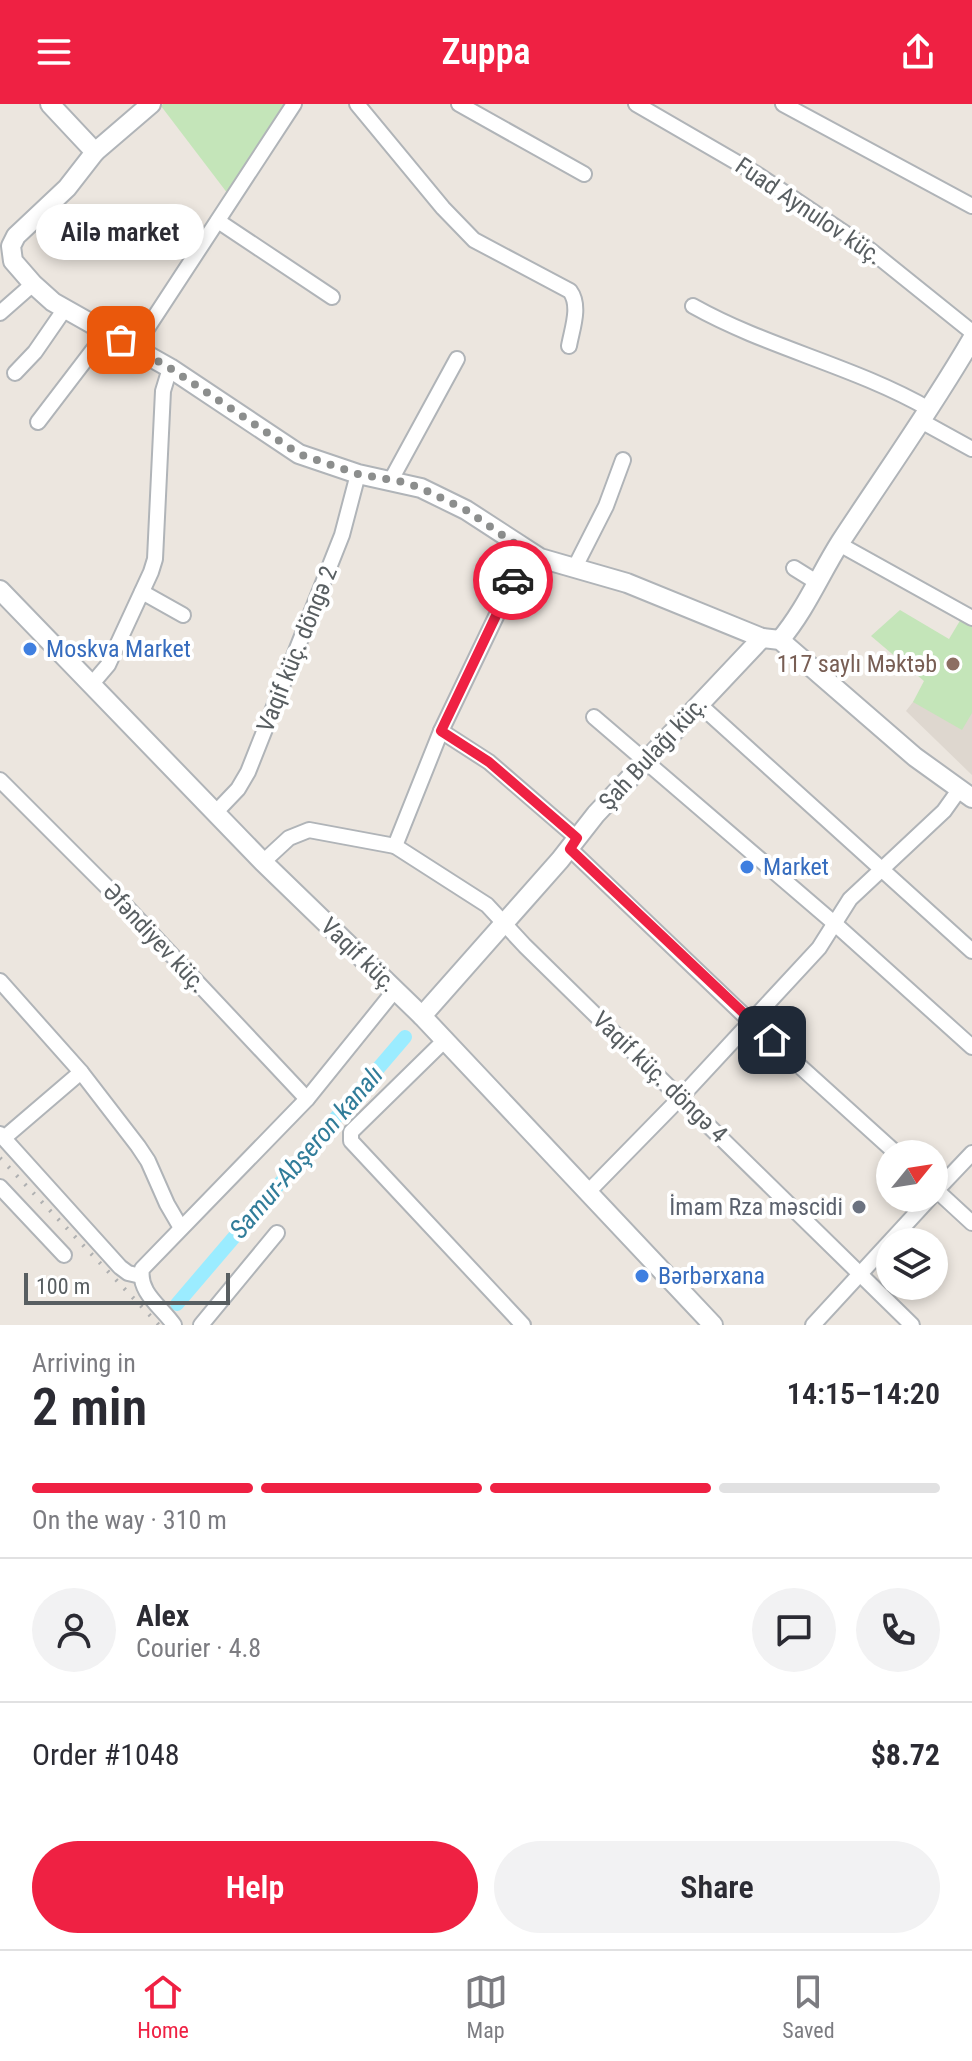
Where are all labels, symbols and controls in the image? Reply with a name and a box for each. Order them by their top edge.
icon: menu [32,30,76,74]
icon: share [896,30,940,74]
text: Zuppa [442,31,530,73]
street label: Fuad Aynulov küç. [730,152,888,270]
callout: Ailә market [37,204,205,260]
text: Ailә market [61,217,179,247]
pin [87,306,155,374]
icon: bag [99,318,143,362]
courier [473,540,553,620]
icon: car [491,558,535,602]
street label: Vaqif küç. döngə 2 [251,562,343,736]
place label: Moskva Market [46,635,191,663]
marker: Moskva Market [21,640,39,658]
place label: 117 saylı Məktəb [777,650,937,678]
marker: 117 saylı Məktəb [944,655,962,673]
street label: Şah Bulağı küç. [593,690,713,816]
place label: Market [763,853,829,881]
marker: Market [738,858,756,876]
street label: Əfəndiyev küç. [97,878,213,998]
street label: Vaqif küç. [315,912,403,998]
street label: Vaqif küç. döngə 4 [587,1006,733,1148]
pin [738,1006,806,1074]
icon: home [750,1018,794,1062]
water label: Samur-Abşeron kanalı [223,1060,389,1244]
north arrow [876,1140,948,1212]
map controls [876,1140,948,1300]
place label: İmam Rza məscidi [669,1193,843,1221]
marker: İmam Rza məscidi [850,1198,868,1216]
button: layers [876,1228,948,1300]
place label: Bərbərxana [658,1262,765,1290]
marker: Bərbərxana [633,1267,651,1285]
scale bar [24,1269,230,1305]
text: 100 m [36,1274,90,1299]
text: Arriving in [32,1348,136,1378]
text: 14:15–14:20 [787,1376,940,1411]
text: 2 min [32,1377,147,1438]
text: On the way · 310 m [32,1505,227,1535]
button: person [32,1588,116,1672]
button: chat [752,1588,836,1672]
button: phone [856,1588,940,1672]
text: Alex [136,1598,189,1633]
text: Courier · 4.8 [136,1633,261,1663]
text: Order #1048 [32,1737,180,1772]
text: $8.72 [871,1737,940,1772]
button: Help [32,1841,478,1933]
button: Share [494,1841,940,1933]
tab: Home [137,1970,189,2043]
tab: Map [464,1970,508,2043]
tab: Saved [782,1970,835,2043]

